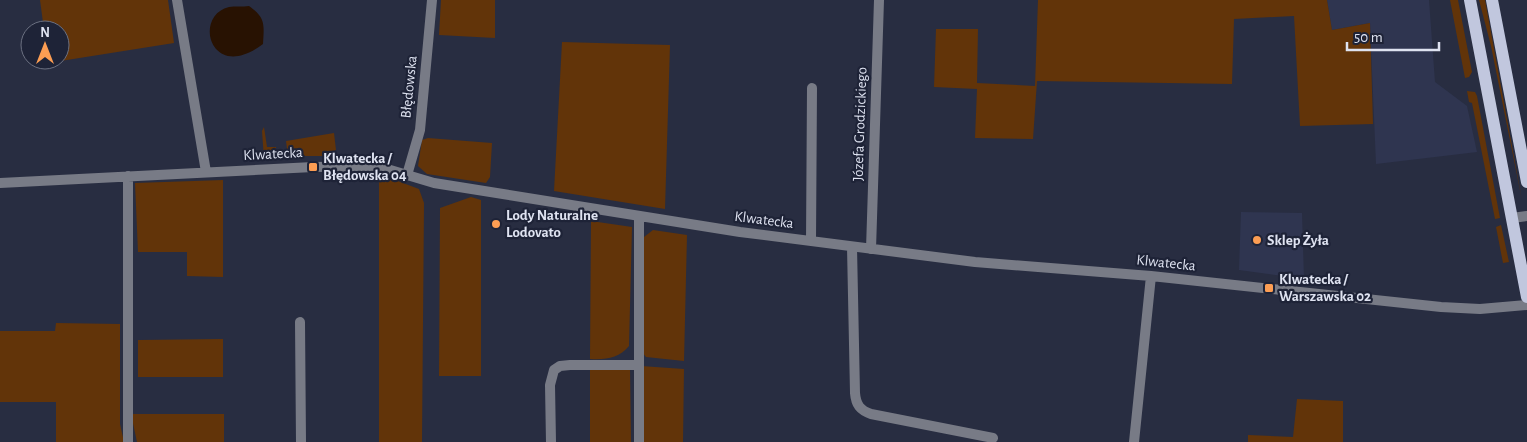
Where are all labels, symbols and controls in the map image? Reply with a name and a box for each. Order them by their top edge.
north arrow [20,20,70,70]
scale bar [1347,20,1440,52]
text: N [40,26,50,40]
text: 50 m [1354,30,1383,45]
street label: Błędowska [398,55,420,119]
street label: Józefa Grodzickiego [851,67,869,181]
street label: Klwatecka [243,145,303,163]
place label: Klwatecka / Błędowska 04 [323,151,407,183]
marker: Klwatecka / Błędowska 04 [307,161,319,173]
place label: Lody Naturalne Lodovato [506,208,598,240]
street label: Klwatecka [734,209,794,231]
marker: Lody Naturalne Lodovato [490,218,502,230]
place label: Sklep Żyła [1267,232,1329,248]
marker: Sklep Żyła [1251,234,1263,246]
street label: Klwatecka [1136,252,1196,274]
place label: Klwatecka / Warszawska 02 [1279,272,1371,304]
marker: Klwatecka / Warszawska 02 [1263,282,1275,294]

